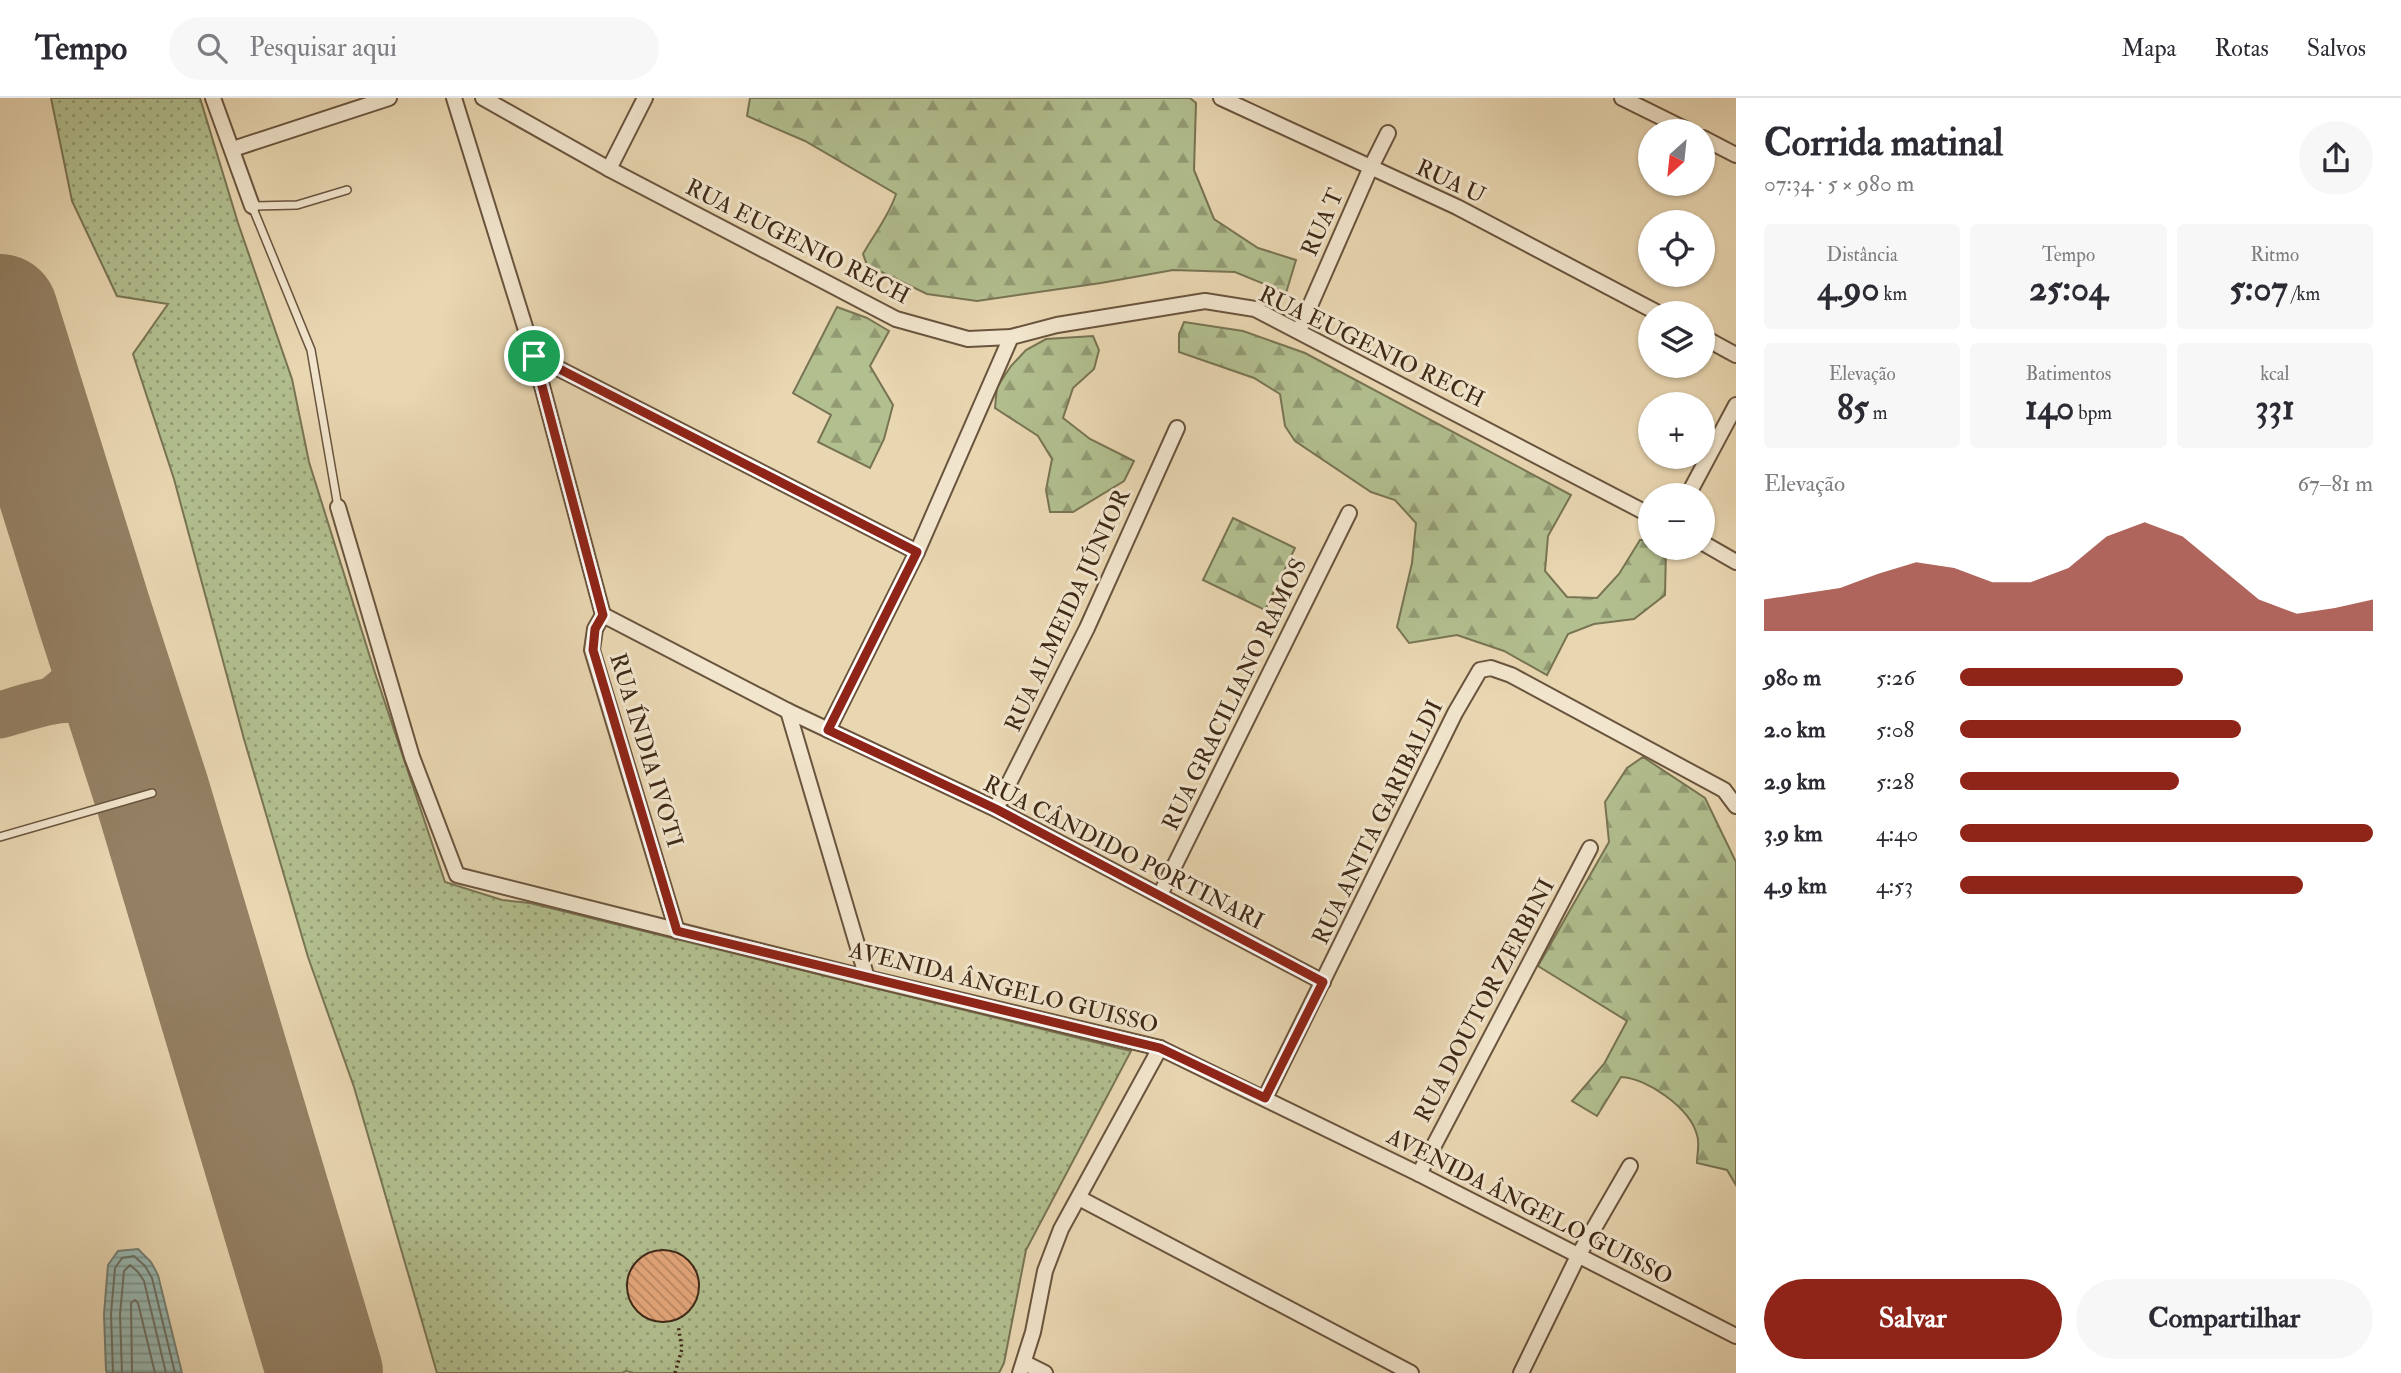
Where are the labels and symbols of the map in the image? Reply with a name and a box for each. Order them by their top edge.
north arrow [1638,119,1715,196]
street label: RUA U [1411,153,1490,210]
street label: RUA EUGENIO RECH [681,172,915,311]
street label: RUA T [1295,184,1350,261]
street label: RUA EUGENIO RECH [1254,279,1489,414]
pin [504,326,564,386]
street label: RUA ALMEIDA JÚNIOR [998,484,1137,736]
street label: RUA GRACILIANO RAMOS [1156,553,1313,835]
street label: RUA ÍNDIA IVOTI [603,650,690,851]
street label: RUA ANITA GARIBALDI [1306,695,1449,949]
street label: RUA CÂNDIDO PORTINARI [979,769,1269,936]
street label: RUA DOUTOR ZERBINI [1408,873,1561,1127]
street label: AVENIDA ÂNGELO GUISSO [846,935,1161,1040]
street label: AVENIDA ÂNGELO GUISSO [1381,1121,1678,1291]

